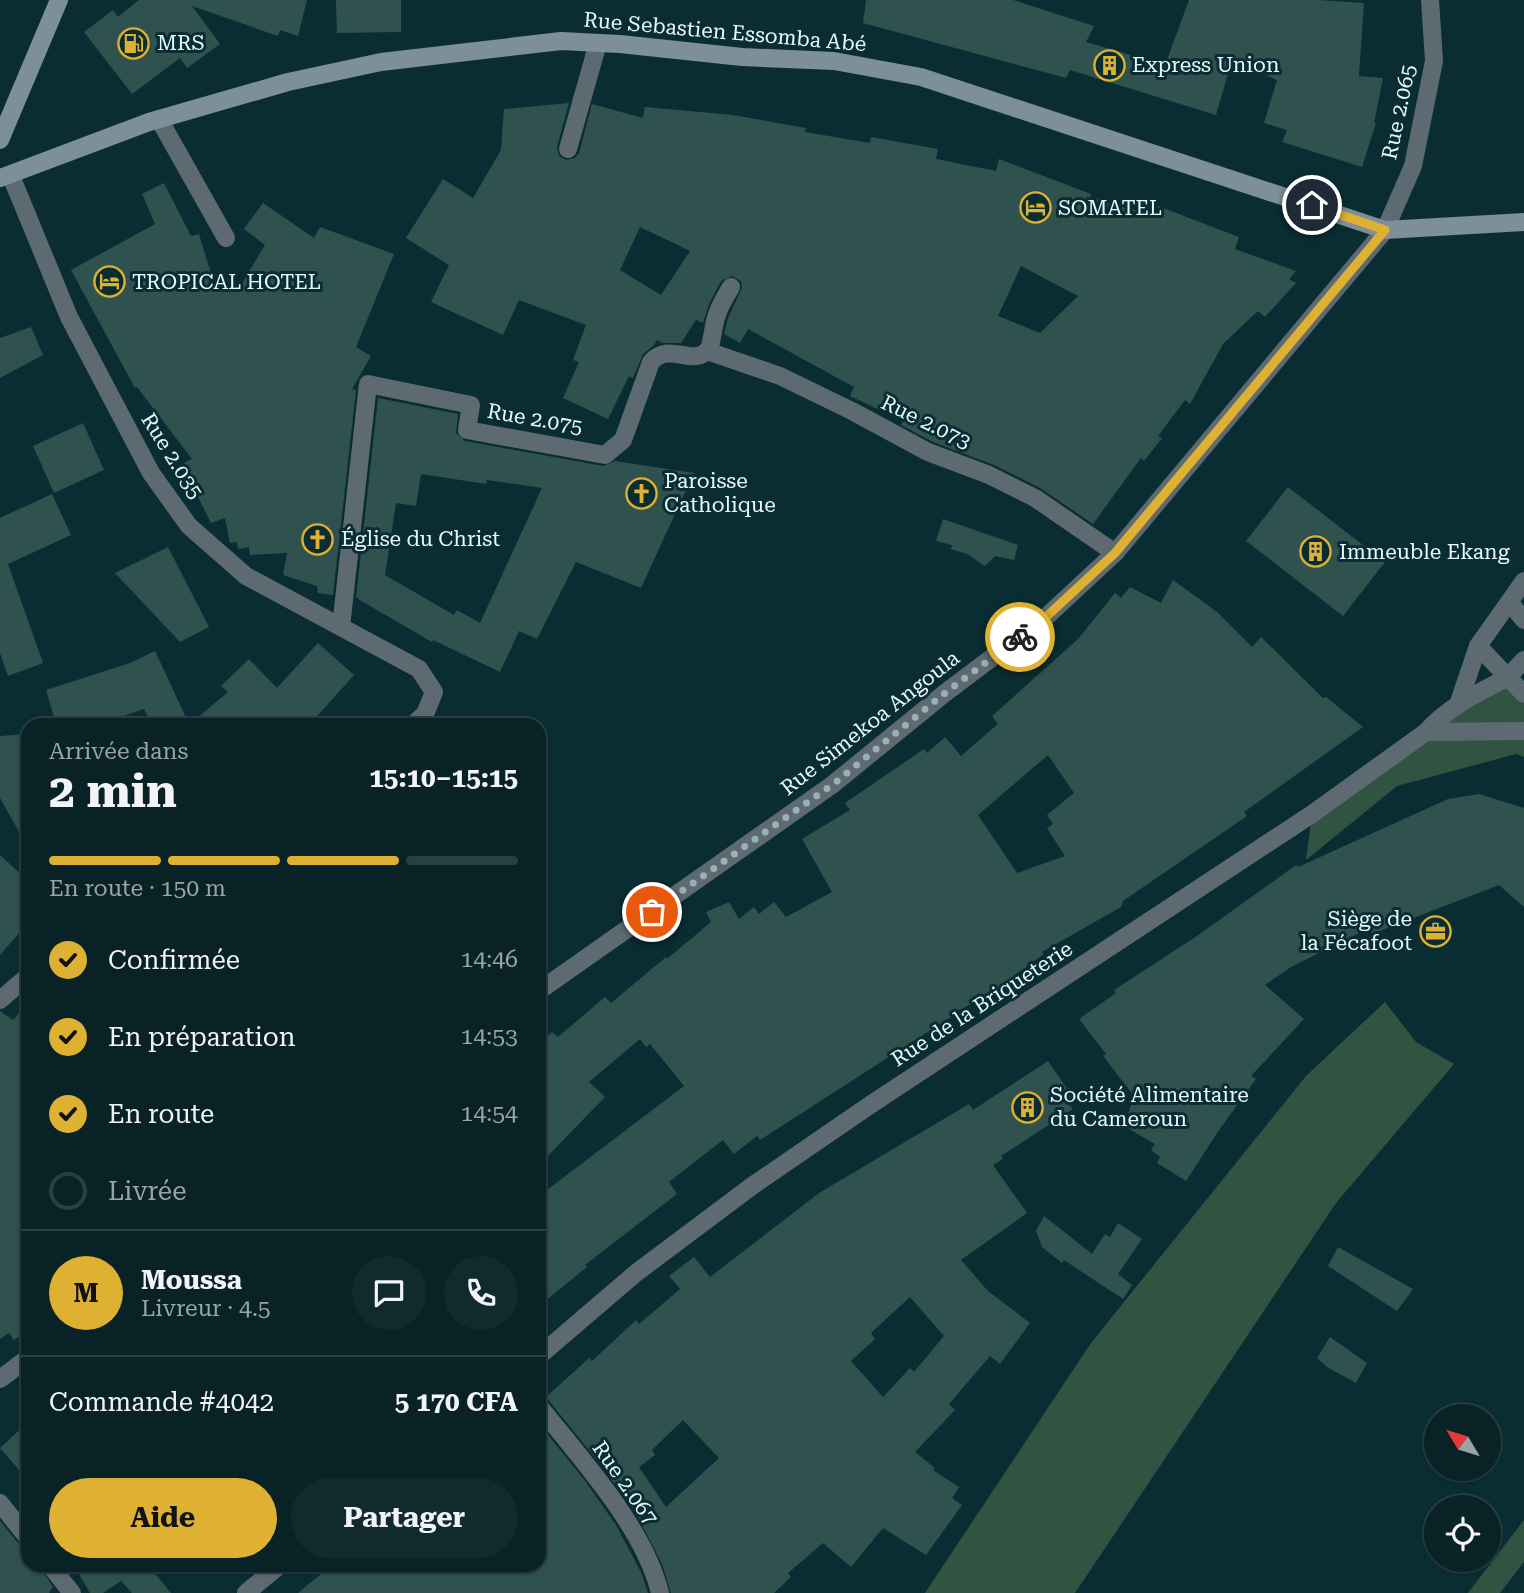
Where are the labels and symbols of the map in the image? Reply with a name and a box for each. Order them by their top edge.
street label: Rue Sebastien Essomba Abé [583,8,867,56]
fuel station icon: MRS [117,26,151,60]
place label: MRS [157,31,205,55]
building icon: Express Union [1092,48,1126,82]
place label: Express Union [1132,53,1280,77]
street label: Rue 2.065 [1377,62,1421,162]
pin [1282,175,1342,235]
hotel icon: SOMATEL [1018,191,1052,225]
place label: SOMATEL [1058,196,1162,220]
hotel icon: TROPICAL HOTEL [92,265,126,299]
place label: TROPICAL HOTEL [132,270,321,294]
street label: Rue 2.073 [877,390,975,454]
street label: Rue 2.075 [485,399,585,439]
street label: Rue 2.035 [136,409,208,503]
place label: Paroisse Catholique [664,469,776,517]
church icon: Paroisse Catholique [624,476,658,510]
church icon: Église du Christ [301,522,335,556]
place label: Église du Christ [341,526,500,551]
building icon: Immeuble Ekang [1299,535,1333,569]
place label: Immeuble Ekang [1339,540,1510,564]
courier [985,602,1055,672]
street label: Rue Simekoa Angoula [776,645,965,800]
pin [622,882,682,942]
place label: Siège de la Fécafoot [1301,907,1412,955]
office icon: Siège de la Fécafoot [1418,914,1452,948]
street label: Rue de la Briqueterie [887,936,1077,1072]
place label: Société Alimentaire du Cameroun [1050,1083,1249,1131]
building icon: Société Alimentaire du Cameroun [1010,1090,1044,1124]
north arrow [1424,1404,1502,1480]
street label: Rue 2.067 [587,1437,663,1530]

